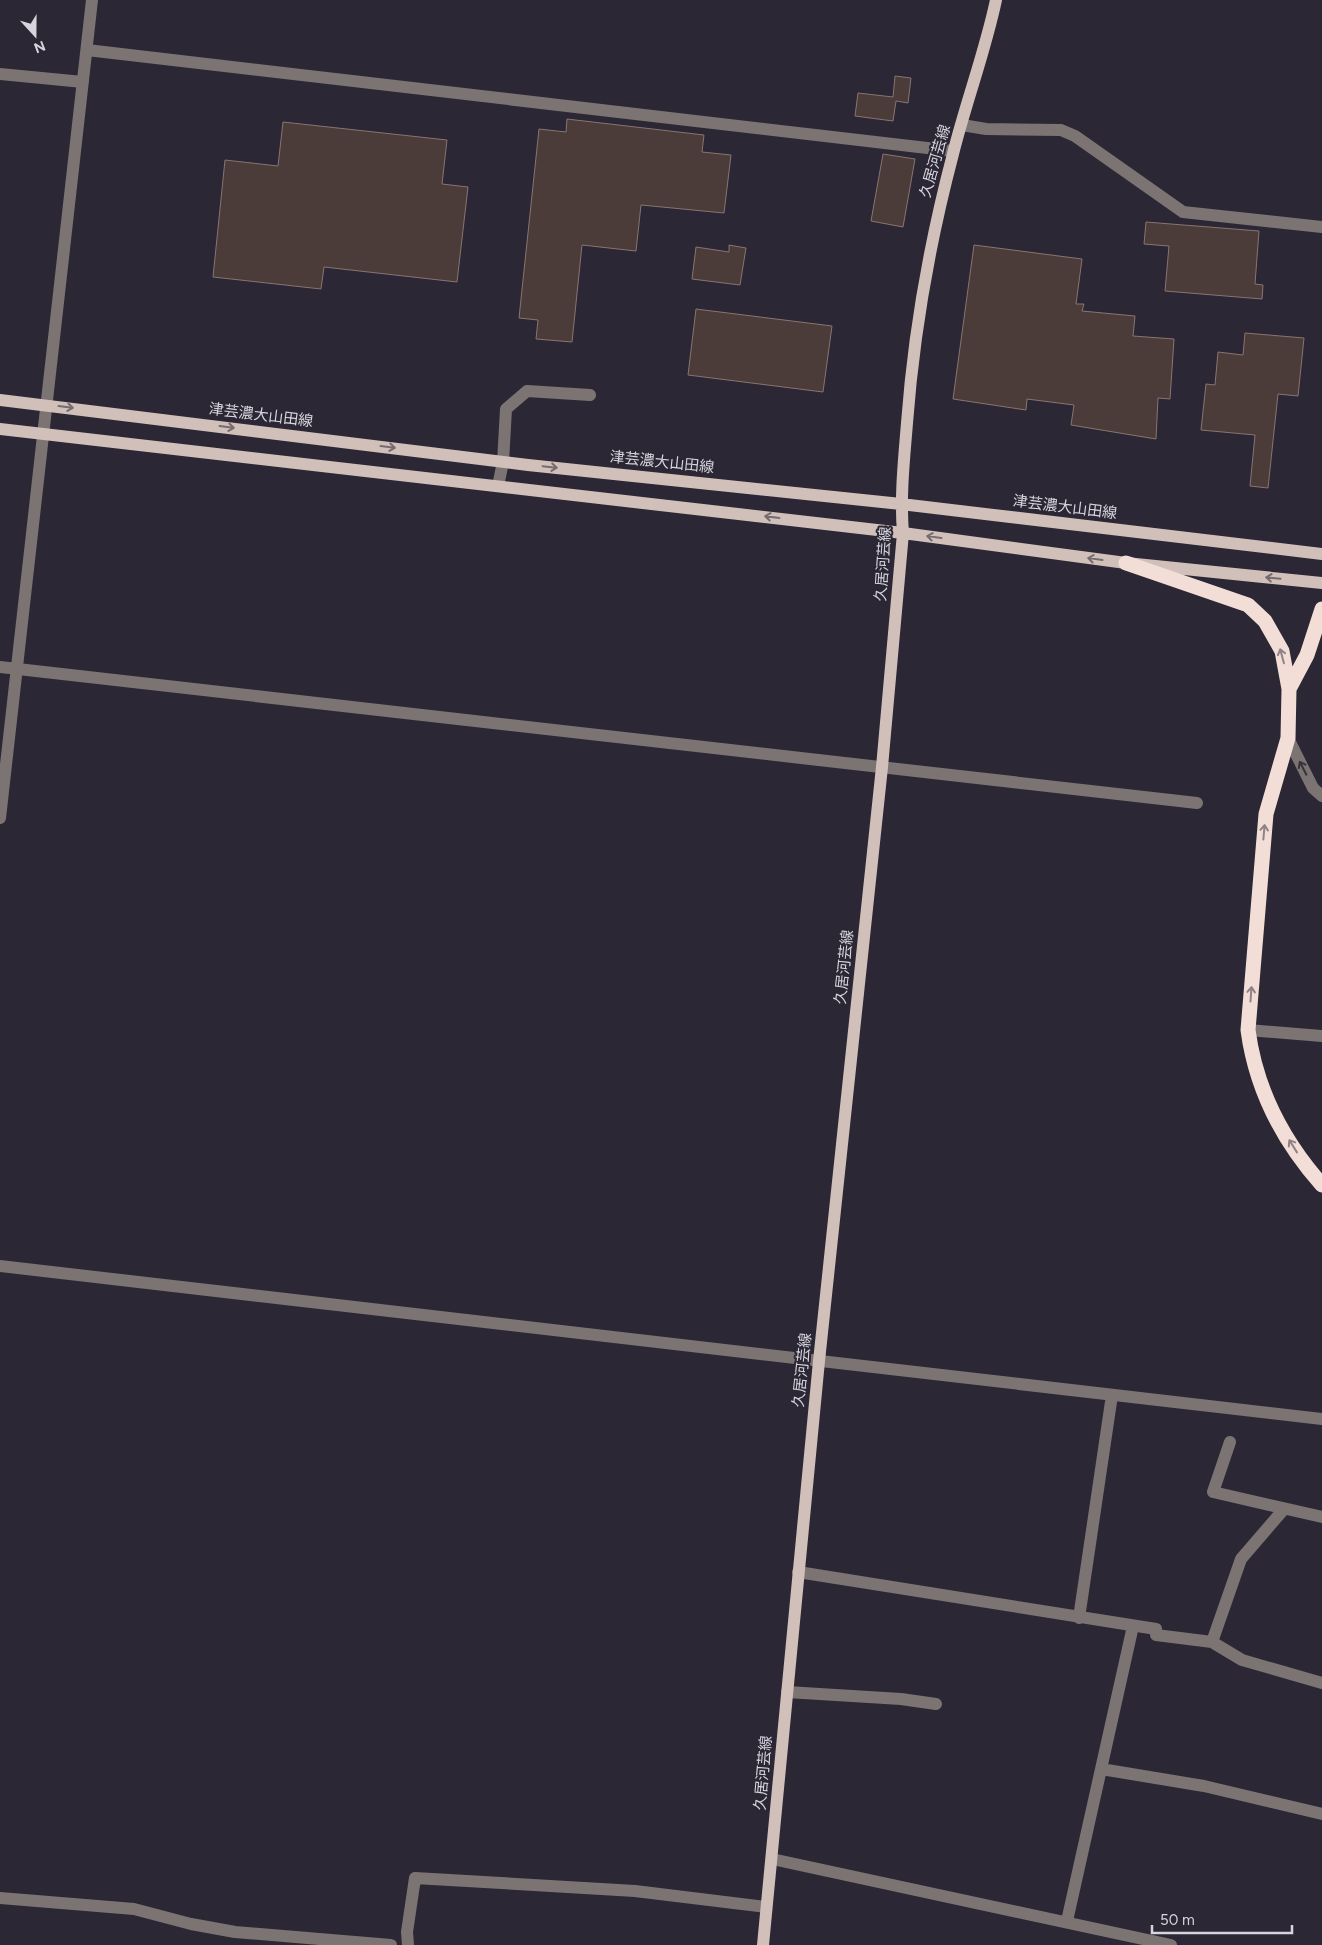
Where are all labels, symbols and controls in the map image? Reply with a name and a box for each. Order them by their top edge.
north arrow [10,10,60,60]
text: N [31,37,48,57]
street label: 久居河芸線 [916,122,954,200]
street label: 津芸濃大山田線 [208,400,314,430]
one-way arrow [58,402,74,412]
one-way arrow [219,422,235,432]
one-way arrow [380,442,396,452]
street label: 津芸濃大山田線 [609,448,715,476]
one-way arrow [541,462,557,472]
street label: 津芸濃大山田線 [1012,492,1118,522]
one-way arrow [765,512,781,522]
street label: 久居河芸線 [871,526,895,602]
one-way arrow [926,532,942,542]
one-way arrow [1087,554,1103,564]
one-way arrow [1266,573,1282,583]
one-way arrow [1277,648,1286,664]
one-way arrow [1298,761,1307,776]
one-way arrow [1259,824,1269,840]
street label: 久居河芸線 [831,929,857,1005]
one-way arrow [1246,986,1255,1002]
one-way arrow [1287,1140,1297,1154]
street label: 久居河芸線 [789,1332,815,1408]
street label: 久居河芸線 [751,1735,775,1811]
scale bar [1152,1902,1292,1934]
text: 50 m [1160,1911,1195,1929]

